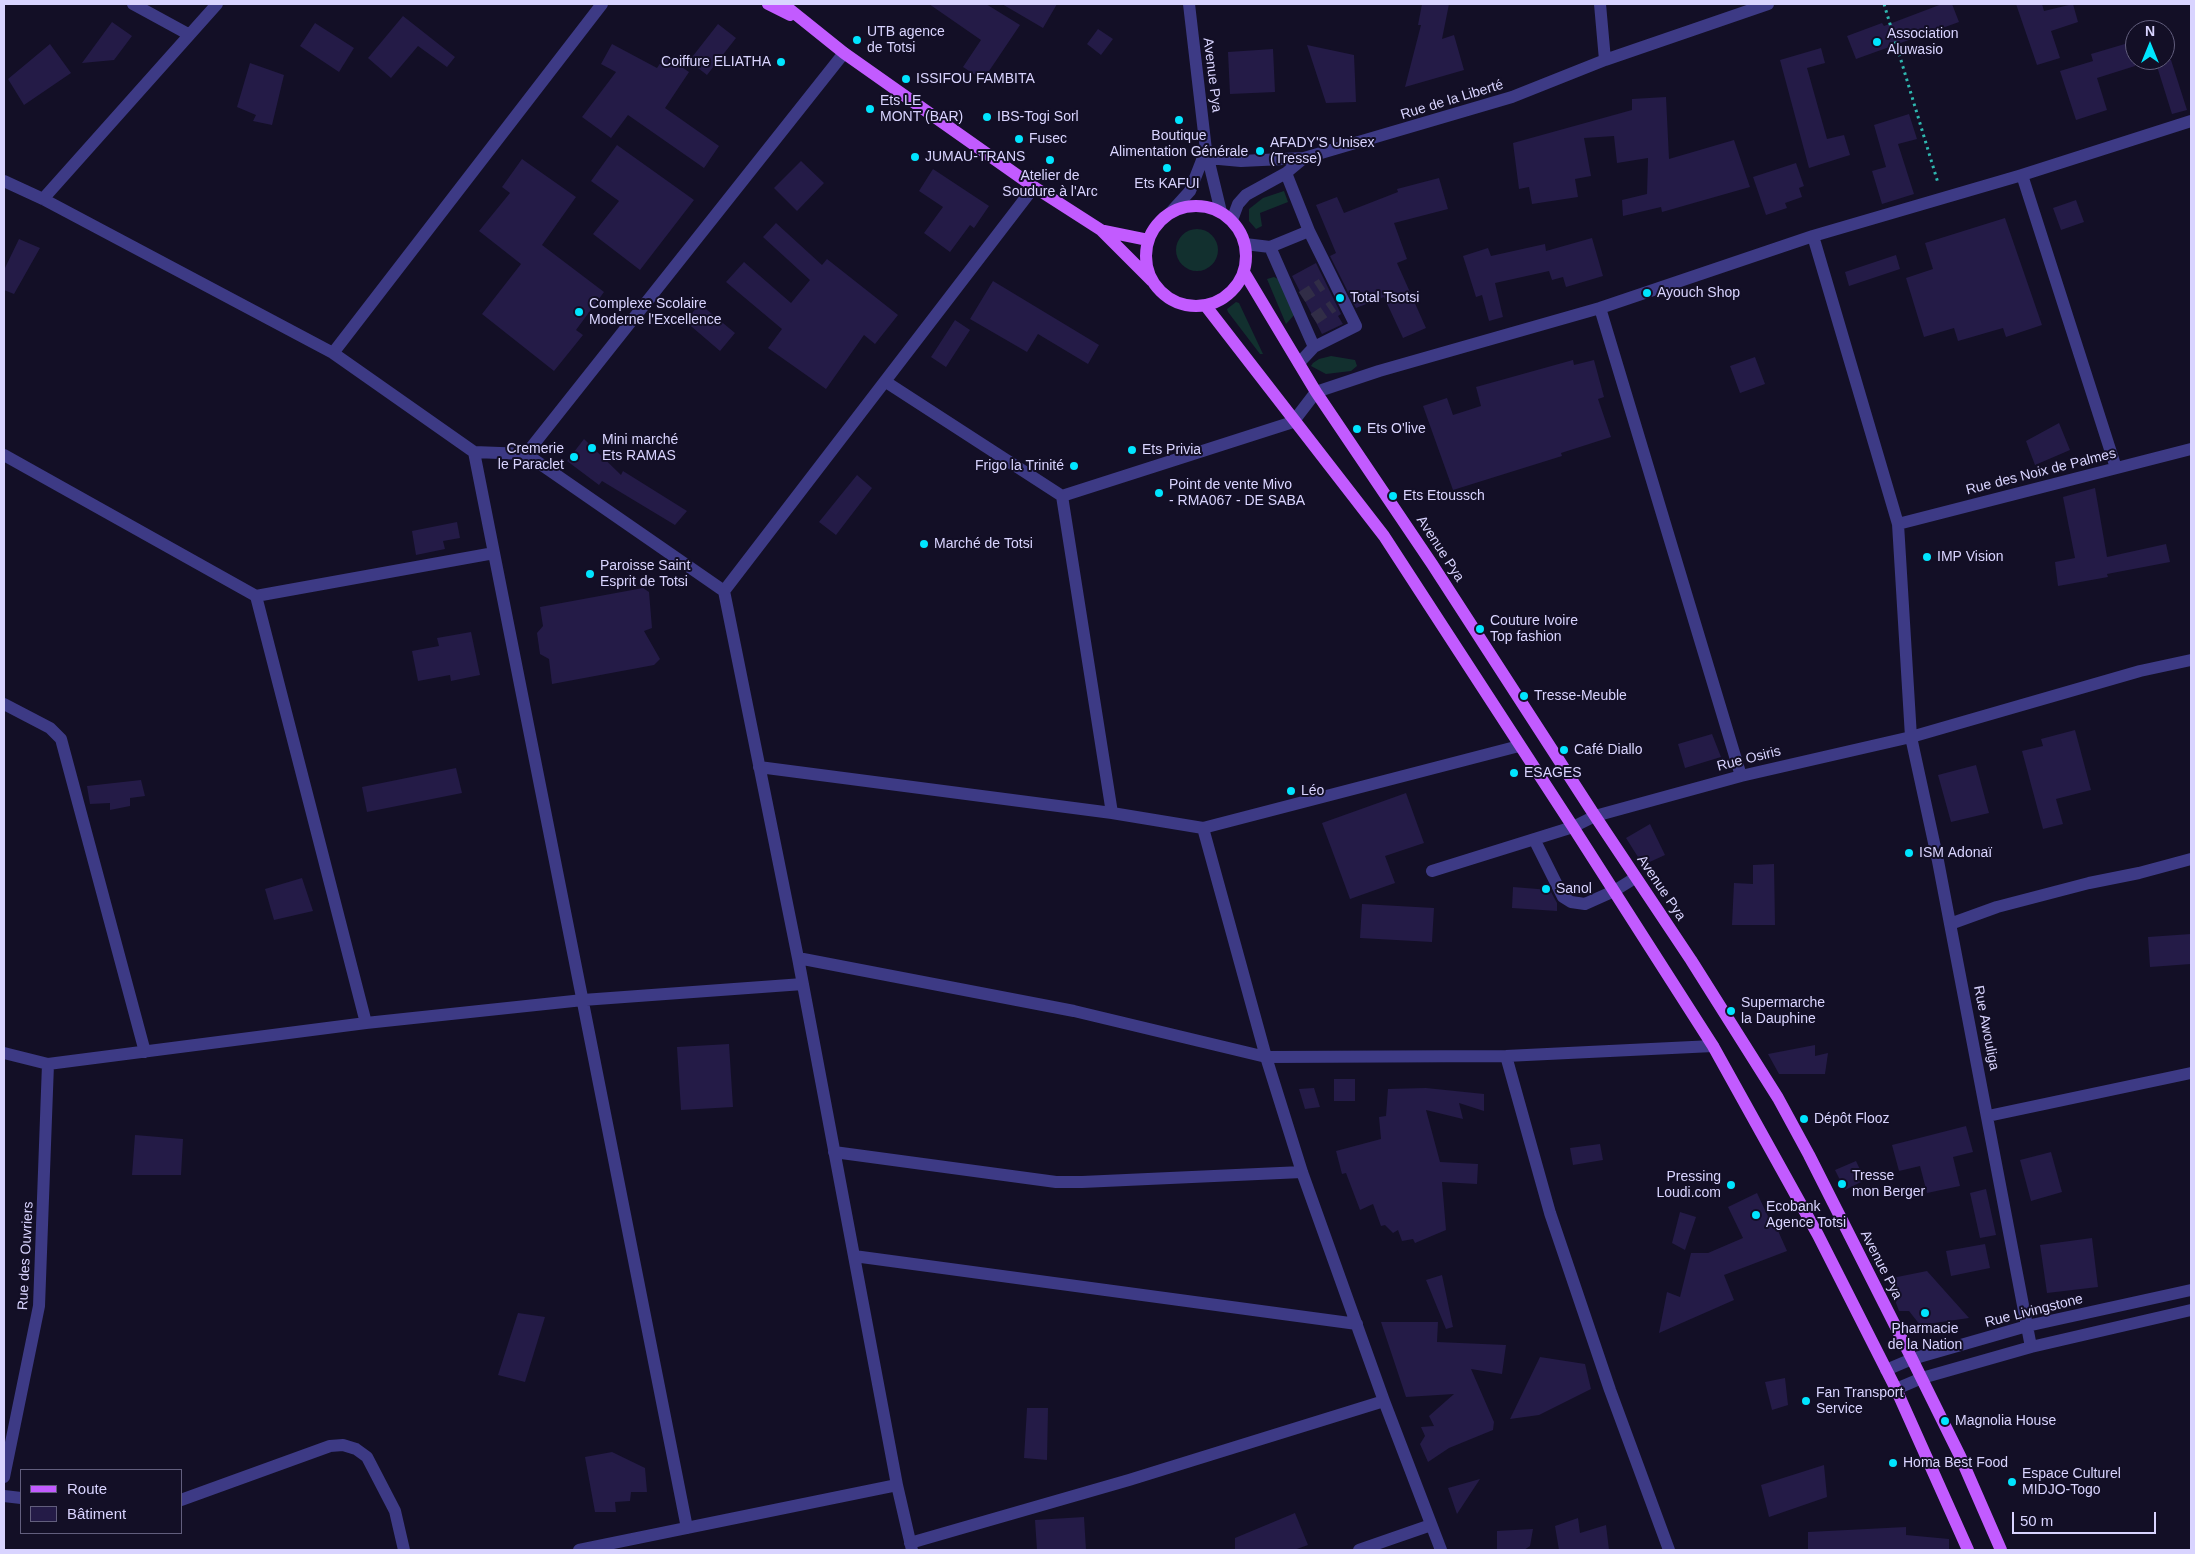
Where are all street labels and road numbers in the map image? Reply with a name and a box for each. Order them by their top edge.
street label: Avenue Pya [1199,37,1225,113]
street label: Rue de la Liberté [1399,76,1505,124]
street label: Rue des Noix de Palmes [1964,445,2118,499]
street label: Avenue Pya [1412,513,1468,585]
street label: Rue Osiris [1715,743,1783,775]
street label: Avenue Pya [1633,852,1689,924]
street label: Rue Awouliga [1970,984,2002,1072]
street label: Rue des Ouvriers [15,1201,37,1311]
street label: Avenue Pya [1856,1228,1906,1302]
street label: Rue Livingstone [1983,1291,2085,1331]

